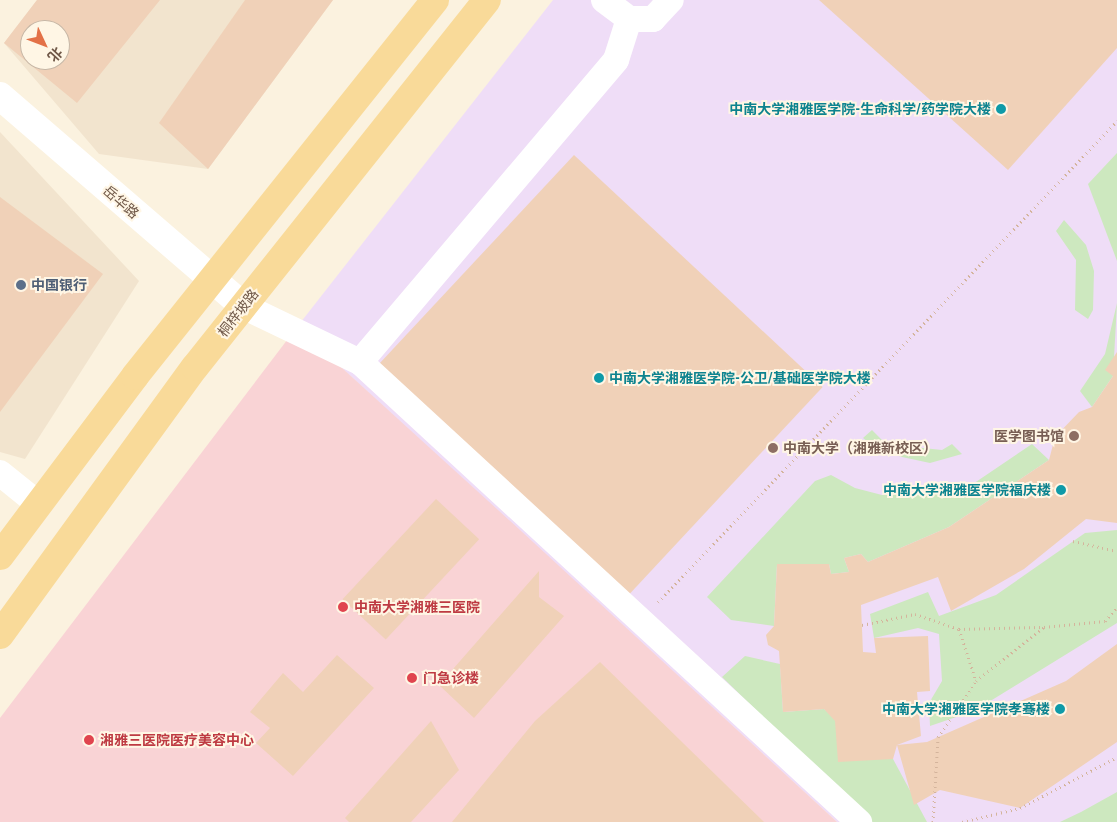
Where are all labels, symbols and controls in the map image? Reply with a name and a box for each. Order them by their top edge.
north arrow [20,20,70,70]
text: 北 [45,44,66,65]
place label: 中南大学湘雅医学院-生命科学/药学院大楼 [729,101,991,117]
marker: 中南大学湘雅医学院-生命科学/药学院大楼 [995,103,1007,115]
street label: 岳华路 [100,182,142,222]
place label: 中国银行 [31,277,87,293]
marker: 中国银行 [15,279,27,291]
street label: 桐梓坡路 [214,286,262,340]
place label: 中南大学湘雅医学院-公卫/基础医学院大楼 [609,370,871,386]
marker: 中南大学湘雅医学院-公卫/基础医学院大楼 [593,372,605,384]
place label: 医学图书馆 [994,428,1064,444]
marker: 医学图书馆 [1068,430,1080,442]
place label: 中南大学（湘雅新校区） [783,440,937,456]
marker: 中南大学（湘雅新校区） [767,442,779,454]
place label: 中南大学湘雅医学院福庆楼 [883,482,1051,498]
marker: 中南大学湘雅医学院福庆楼 [1055,484,1067,496]
place label: 中南大学湘雅三医院 [354,599,480,615]
marker: 中南大学湘雅三医院 [336,600,350,614]
place label: 门急诊楼 [423,670,479,686]
marker: 门急诊楼 [405,671,419,685]
place label: 中南大学湘雅医学院孝骞楼 [882,701,1050,717]
marker: 中南大学湘雅医学院孝骞楼 [1054,703,1066,715]
place label: 湘雅三医院医疗美容中心 [100,732,254,748]
marker: 湘雅三医院医疗美容中心 [82,733,96,747]

